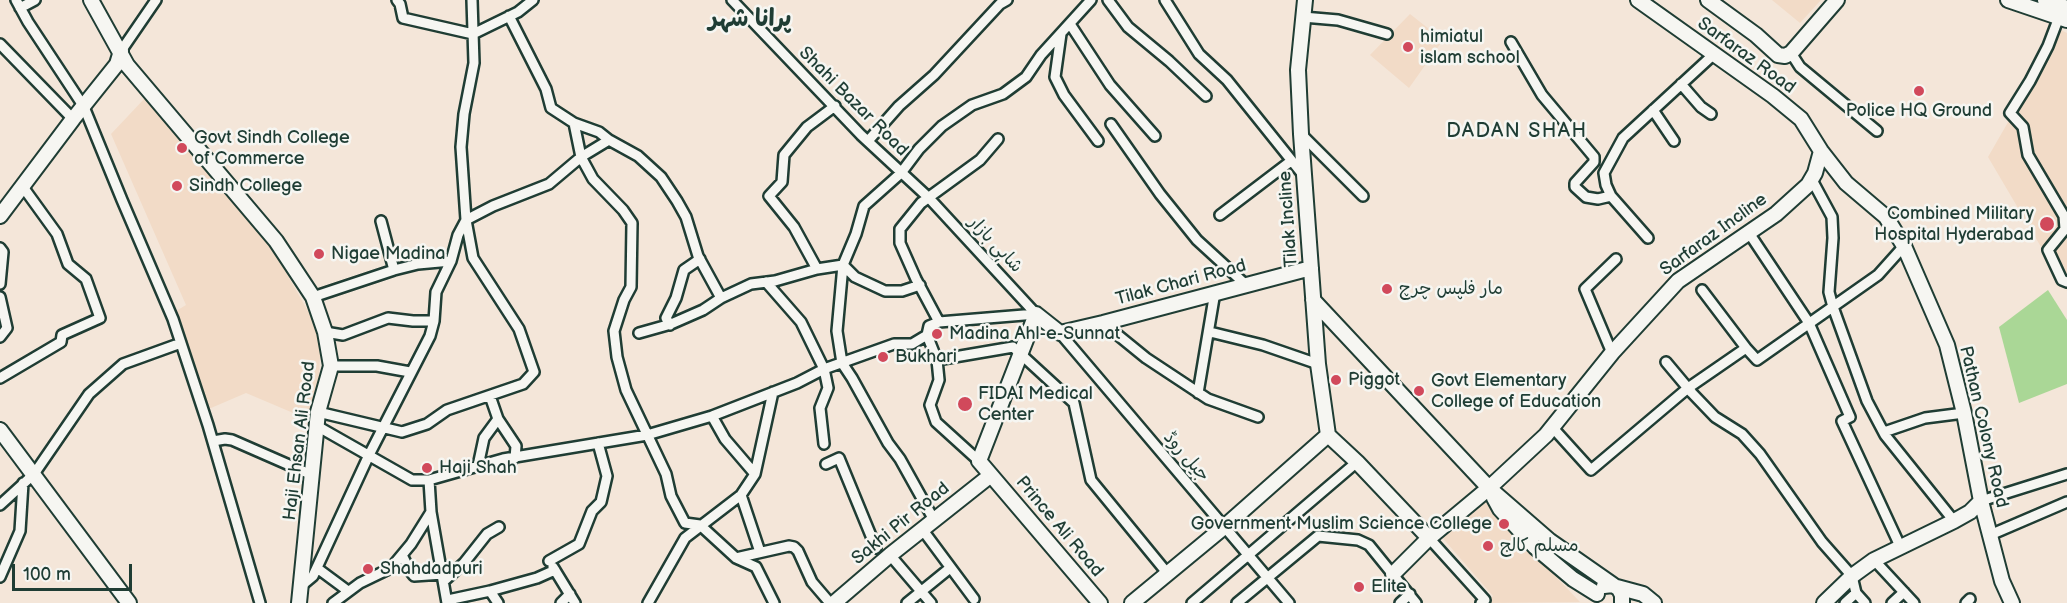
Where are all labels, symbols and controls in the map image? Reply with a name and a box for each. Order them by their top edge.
district label: پرانا شہر [709,6,791,34]
street label: Sarfaraz Road [1693,13,1799,99]
place label: himiatul islam school [1420,26,1520,68]
marker: himiatul islam school [1401,40,1415,54]
street label: Shahi Bazar Road [794,43,912,161]
marker: Police HQ Ground [1912,84,1926,98]
place label: Police HQ Ground [1846,100,1992,122]
district label: DADAN SHAH [1446,120,1588,144]
place label: Govt Sindh College of Commerce [194,127,350,170]
marker: Govt Sindh College of Commerce [175,141,189,155]
street label: Tilak Incline [1275,170,1303,268]
place label: Sindh College [189,175,302,197]
marker: Sindh College [170,179,184,193]
street label: Sarfaraz Incline [1656,189,1772,281]
place label: Combined Military Hospital Hyderabad [1874,203,2034,246]
street label: شاہی بازار [963,212,1027,278]
marker: Combined Military Hospital Hyderabad [2038,215,2056,233]
place label: Nigae Madina [331,243,445,265]
marker: Nigae Madina [312,247,326,261]
street label: Tilak Chari Road [1113,255,1249,311]
place label: مار فلپس چرچ [1399,278,1503,300]
marker: مار فلپس چرچ [1380,282,1394,296]
place label: Madina Ahl-e-Sunnat [949,323,1120,345]
marker: Madina Ahl-e-Sunnat [930,327,944,341]
street label: Pathan Colony Road [1954,344,2012,510]
place label: Bukhari [895,346,957,368]
marker: Bukhari [876,350,890,364]
street label: Haji Ehsan Ali Road [280,360,320,522]
place label: Piggot [1348,369,1400,391]
place label: Govt Elementary College of Education [1431,370,1601,412]
marker: Piggot [1329,373,1343,387]
place label: FIDAI Medical Center [978,383,1093,426]
marker: Govt Elementary College of Education [1412,384,1426,398]
marker: FIDAI Medical Center [956,395,974,413]
street label: جیل روڈ [1158,427,1214,487]
place label: Haji Shah [439,457,517,479]
marker: Haji Shah [420,461,434,475]
street label: Prince Ali Road [1011,472,1107,582]
street label: Sakhi Pir Road [848,478,954,570]
place label: Government Muslim Science College [1191,513,1492,535]
marker: Government Muslim Science College [1497,517,1511,531]
place label: مسلم کالج [1500,535,1578,557]
marker: مسلم کالج [1481,539,1495,553]
scale bar [15,552,135,590]
place label: Shahdadpuri [380,558,483,580]
marker: Shahdadpuri [361,562,375,576]
text: 100 m [23,564,71,585]
place label: Elite [1371,576,1407,598]
marker: Elite [1352,580,1366,594]

